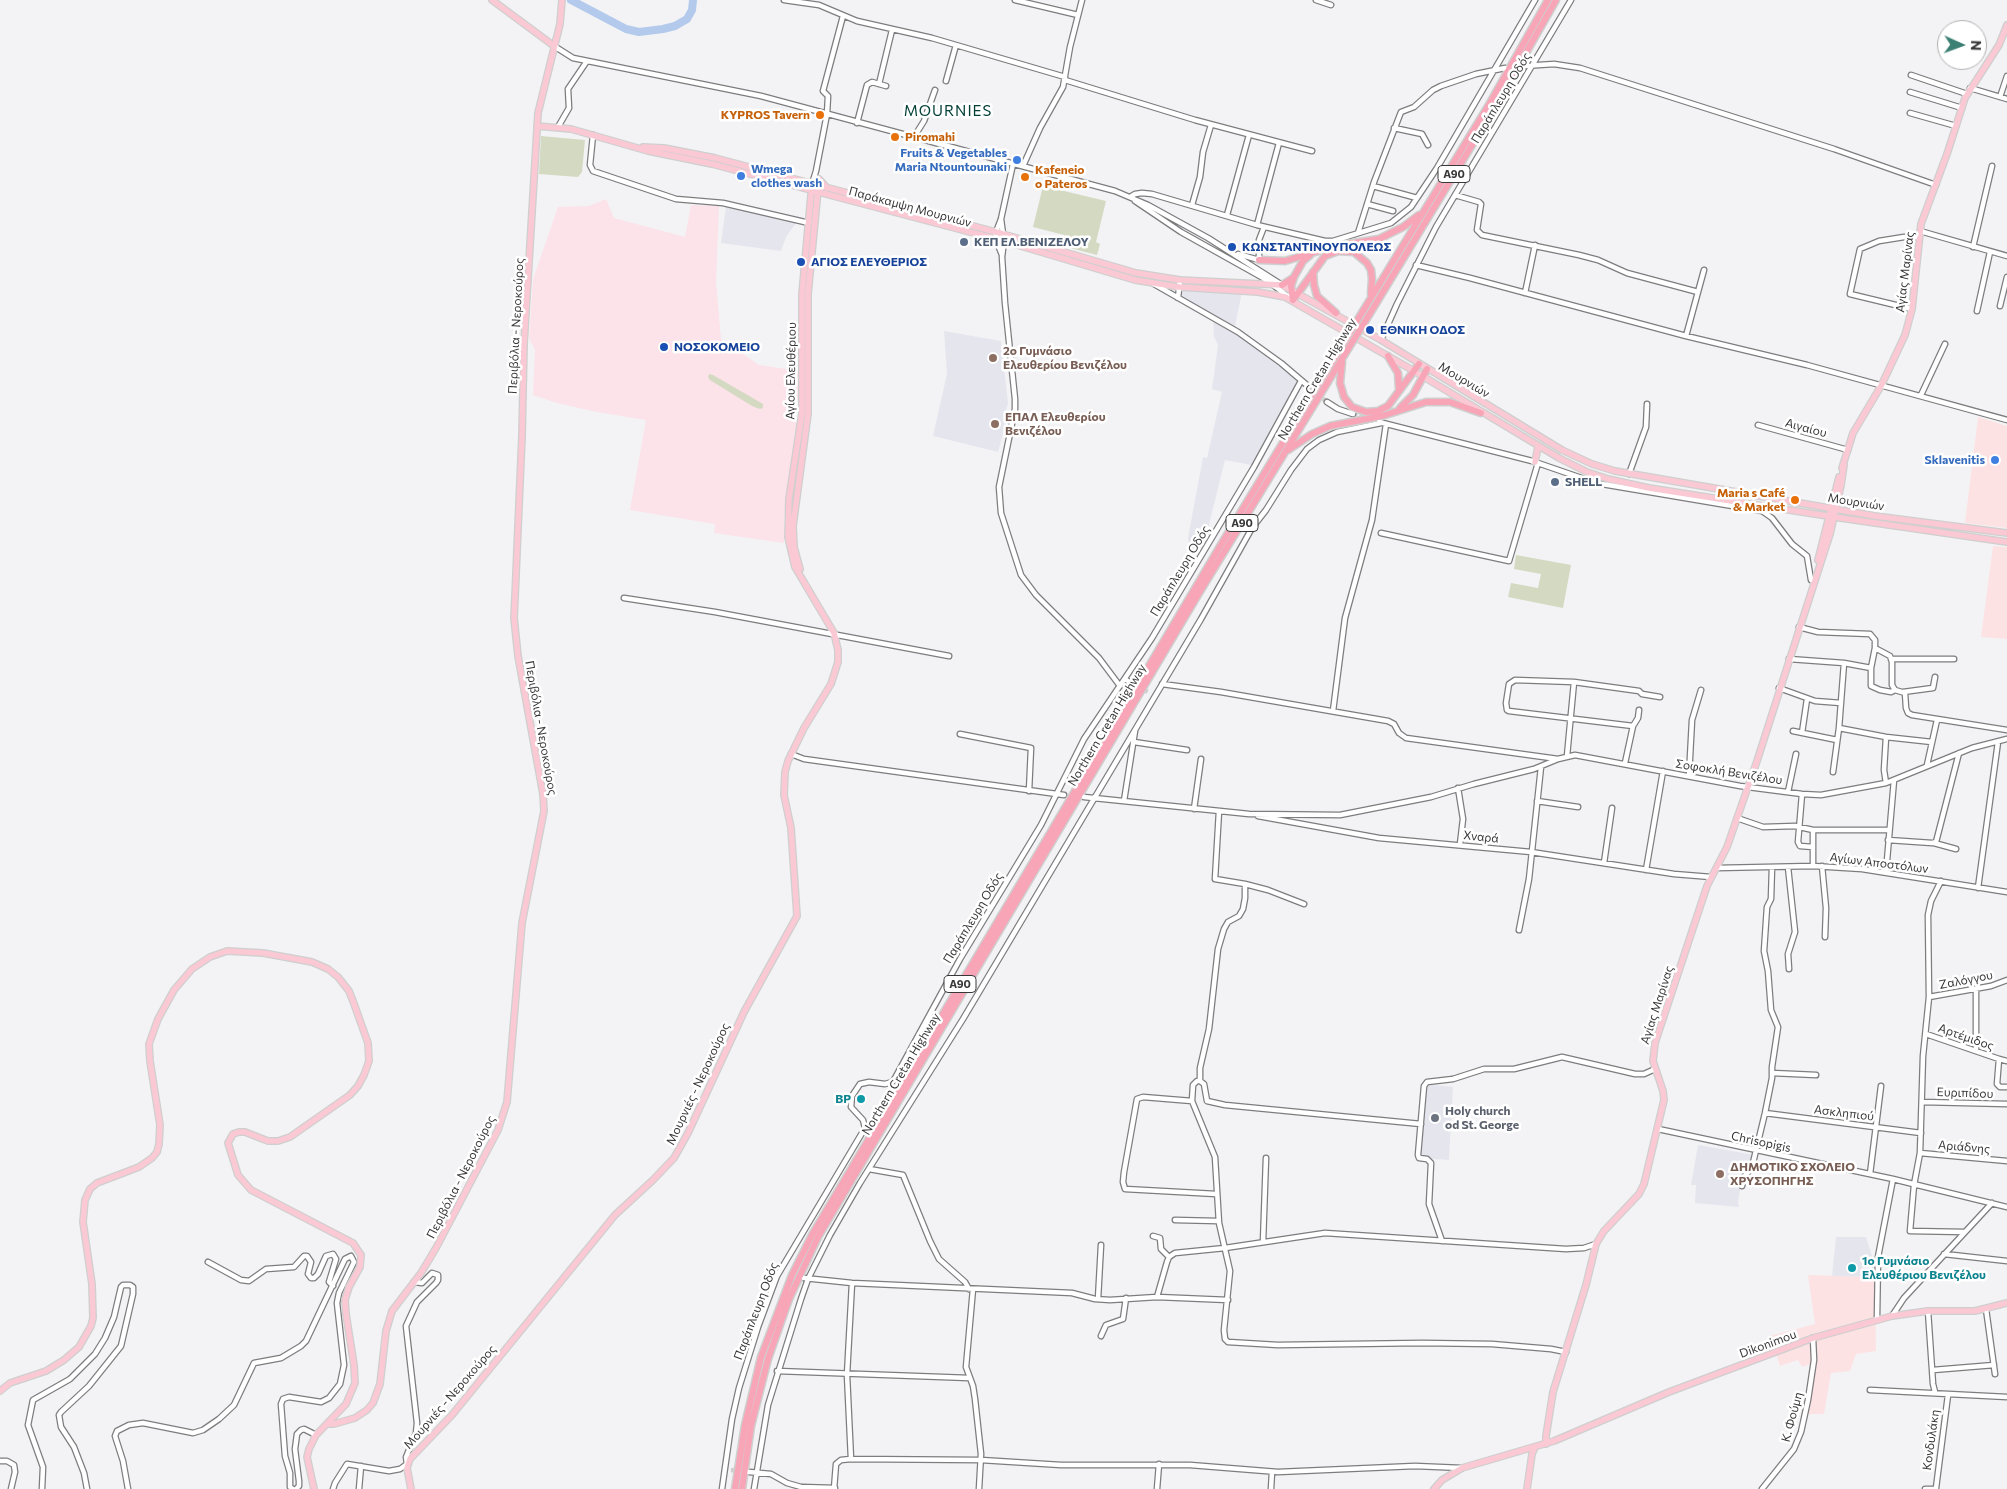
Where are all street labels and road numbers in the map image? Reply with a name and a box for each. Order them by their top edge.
street label: Παράπλευρη Οδός [1468,50,1534,146]
road number: Α90 [1438,165,1470,182]
street label: Παράκαμψη Μουρνιών [847,184,973,230]
street label: Αγίας Μαρίνας [1893,231,1917,313]
street label: Περιβόλια - Νεροκούρος [505,258,527,394]
street label: Northern Cretan Highway [1275,315,1359,443]
street label: Αγίου Ελευθέριου [783,322,799,420]
street label: Μουρνιών [1436,359,1492,401]
street label: Αιγαίου [1784,416,1828,440]
street label: Μουρνιών [1827,490,1885,514]
road number: Α90 [1226,514,1258,532]
street label: Παράπλευρη Οδός [1147,523,1213,619]
street label: Περιβόλια - Νεροκούρος [522,660,560,796]
street label: Northern Cretan Highway [1065,661,1149,789]
street label: Σοφοκλή Βενιζέλου [1674,756,1784,788]
street label: Χναρά [1463,828,1499,846]
street label: Αγίων Αποστόλων [1829,850,1929,876]
street label: Παράπλευρη Οδός [940,870,1006,966]
street label: Αγίας Μαρίνας [1638,964,1676,1046]
street label: Ζαλόγγου [1938,968,1994,992]
road number: Α90 [944,976,976,992]
street label: Northern Cretan Highway [859,1010,943,1138]
street label: Μουρνιές - Νεροκούρος [663,1021,733,1147]
street label: Αρτέμιδος [1936,1021,1996,1053]
street label: Ευριπίδου [1936,1085,1994,1101]
street label: Ασκληπιού [1813,1102,1875,1124]
street label: Περιβόλια - Νεροκούρος [424,1113,498,1241]
street label: Chrisopigis [1730,1129,1792,1155]
street label: Αριάδνης [1937,1138,1991,1156]
street label: Παράπλευρη Οδός [731,1260,781,1362]
street label: Dikonimou [1738,1327,1798,1361]
street label: Μουρνιές - Νεροκούρος [401,1342,499,1452]
street label: Κ. Φούμη [1778,1390,1806,1444]
street label: Κονδυλάκη [1920,1409,1942,1471]

